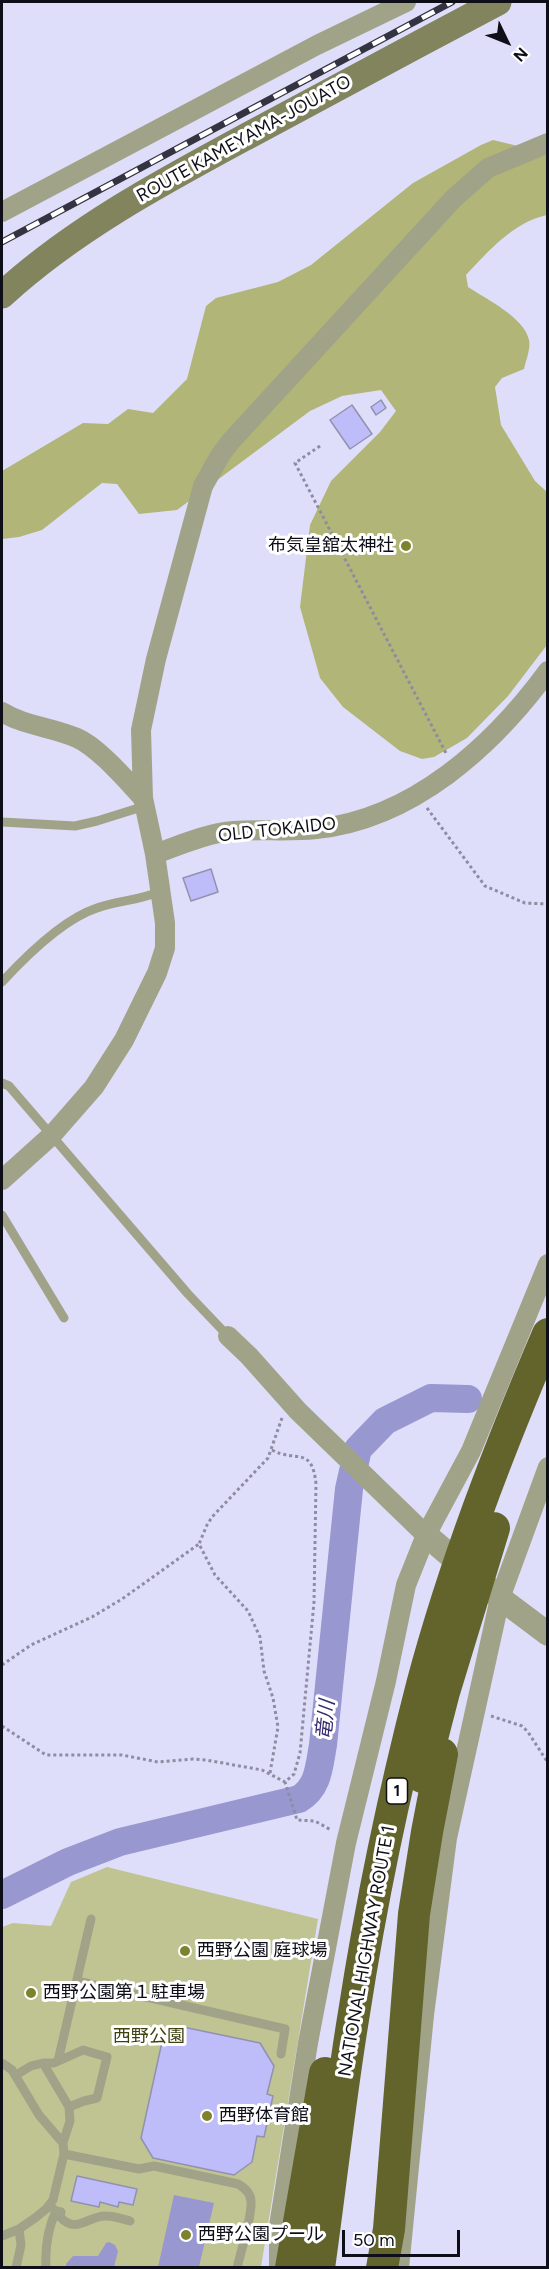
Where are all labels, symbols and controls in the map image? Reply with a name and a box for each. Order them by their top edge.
north arrow [477,12,537,72]
text: N [509,44,532,66]
street label: ROUTE KAMEYAMA-JOUATO [133,71,355,207]
place label: 布気皇舘太神社 [268,535,394,557]
marker: 布気皇舘太神社 [399,539,413,553]
street label: OLD TOKAIDO [217,813,337,847]
water label: 竜川 [312,1699,340,1741]
road number: 1 [386,1778,408,1804]
street label: NATIONAL HIGHWAY ROUTE 1 [334,1824,400,2078]
place label: 西野公園 庭球場 [197,1940,327,1962]
marker: 西野公園 庭球場 [178,1944,192,1958]
place label: 西野公園第１駐車場 [43,1982,205,2004]
marker: 西野公園第１駐車場 [24,1986,38,2000]
park label: 西野公園 [113,2026,185,2048]
place label: 西野体育館 [219,2105,309,2127]
marker: 西野体育館 [200,2109,214,2123]
scale bar [345,2218,464,2256]
place label: 西野公園プール [198,2224,324,2246]
marker: 西野公園プール [179,2228,193,2242]
text: 50 m [353,2229,395,2251]

